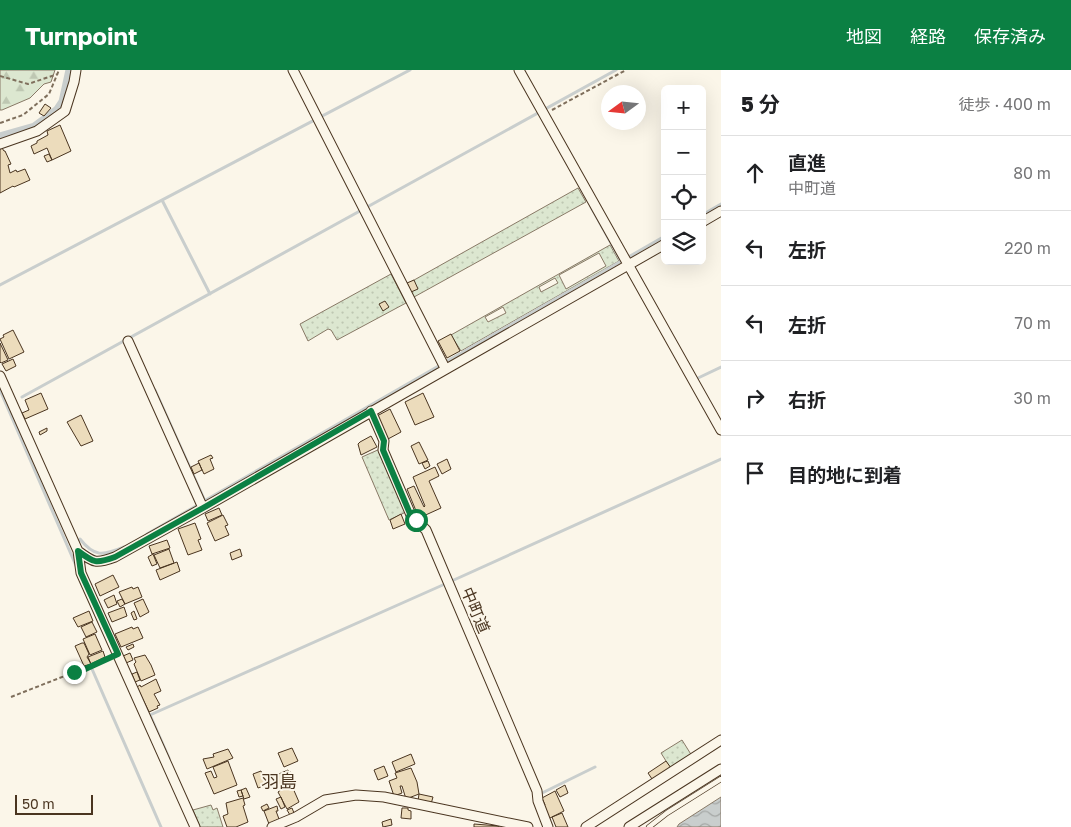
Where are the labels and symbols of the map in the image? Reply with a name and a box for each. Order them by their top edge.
north arrow [601,85,646,130]
route start [405,509,428,532]
street label: 中町道 [457,584,495,636]
route end [63,661,86,684]
district label: 羽島 [261,770,297,792]
scale bar [15,792,92,815]

